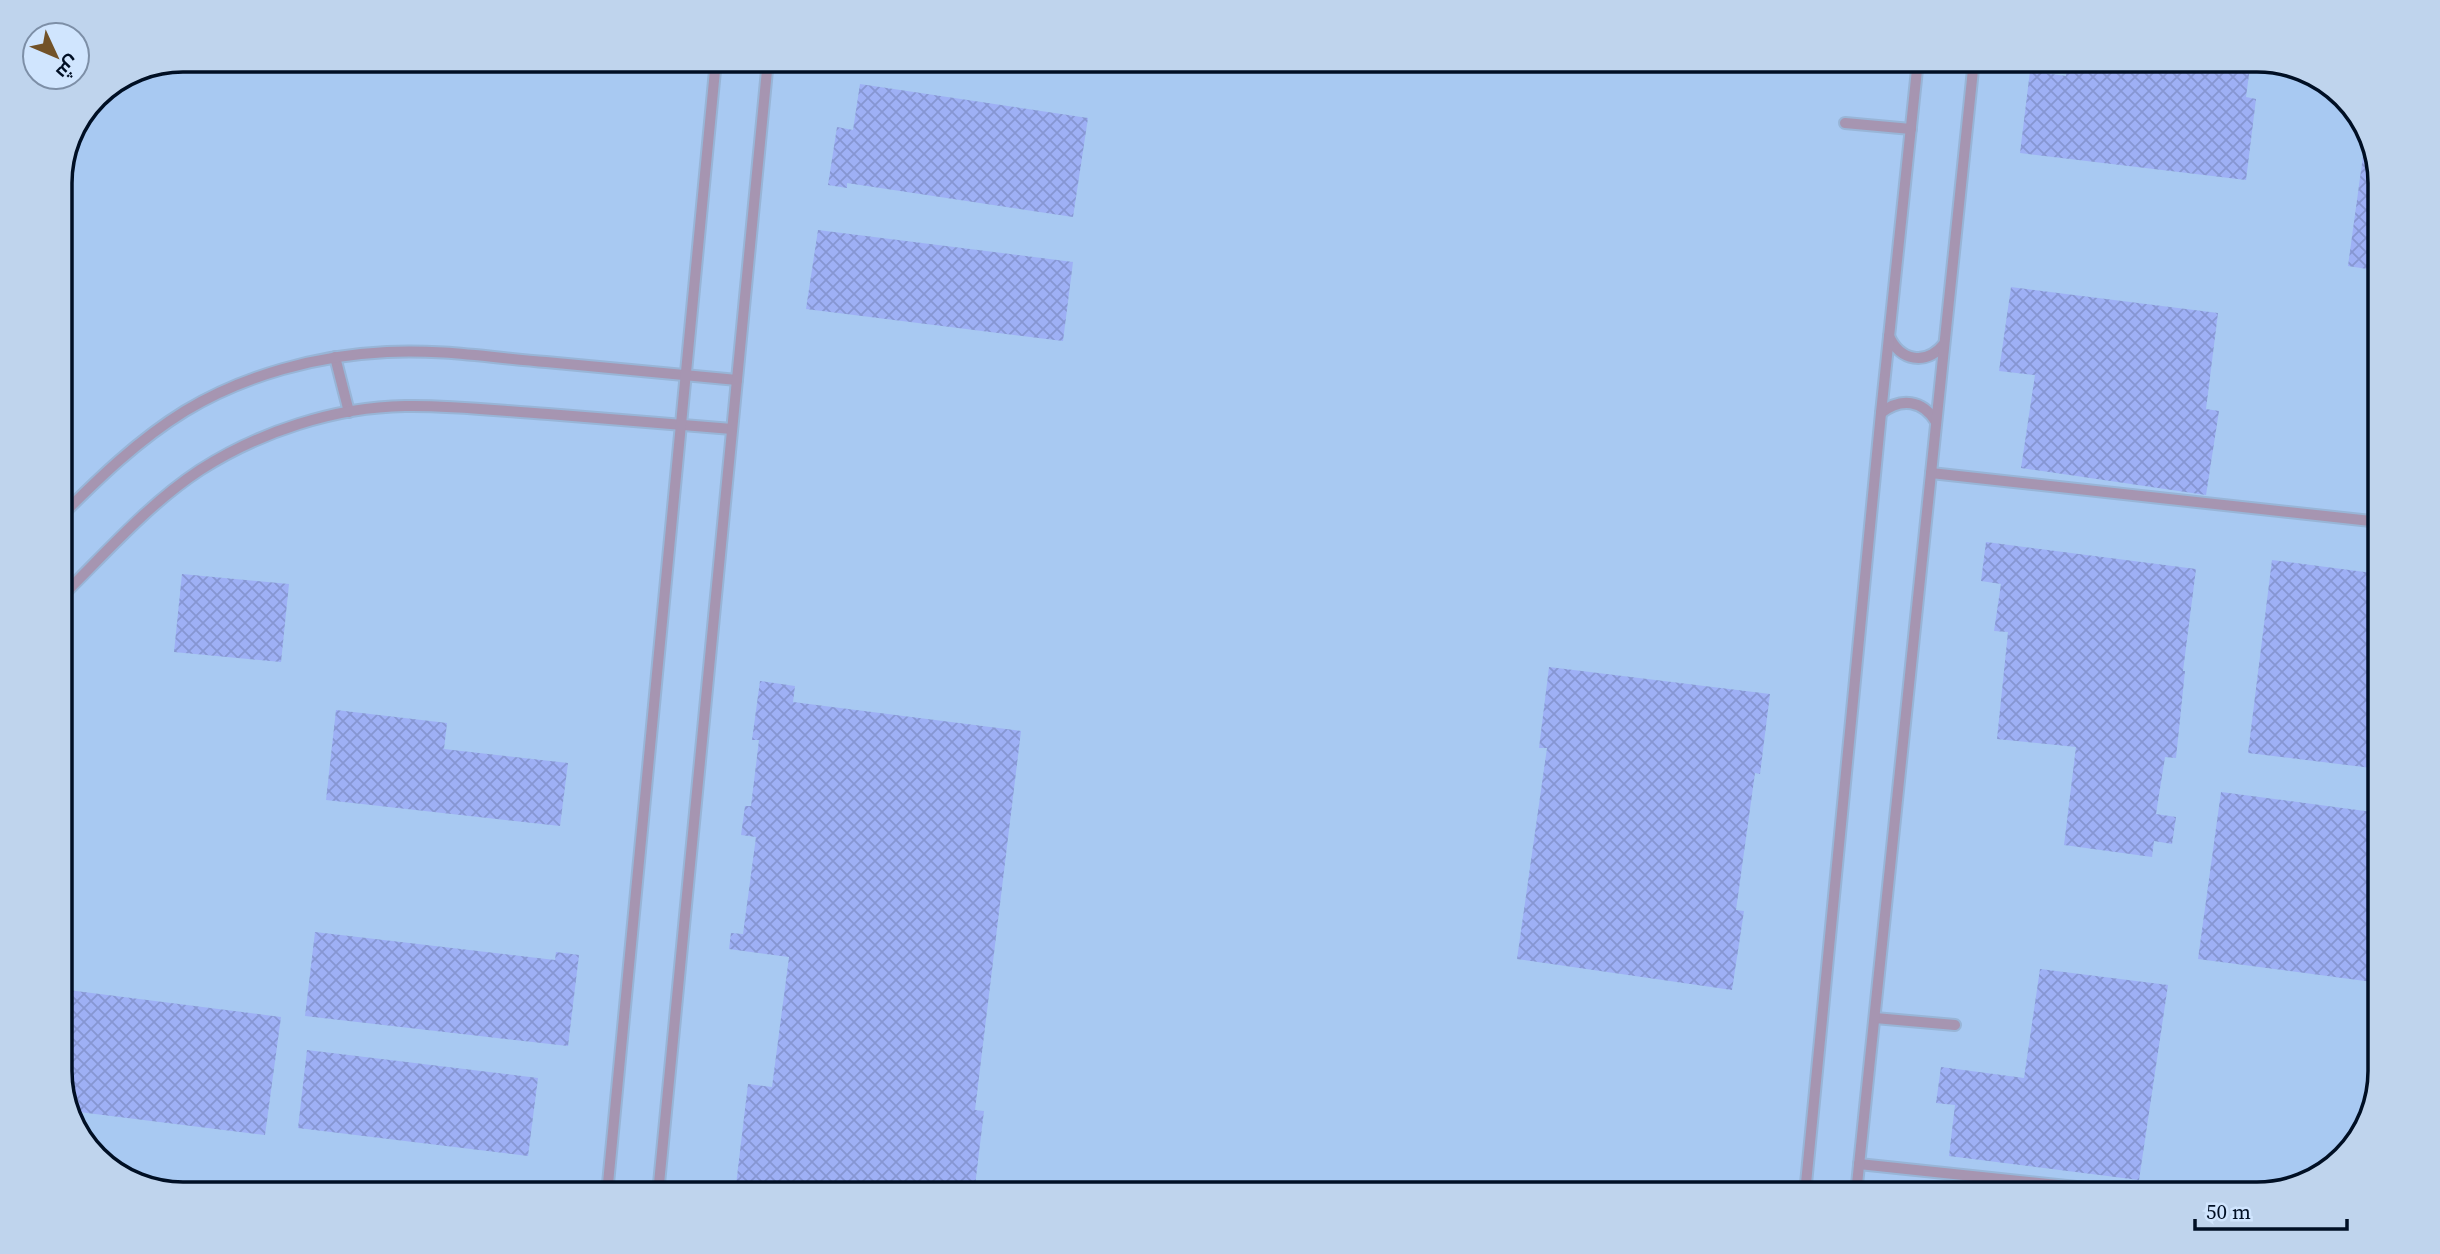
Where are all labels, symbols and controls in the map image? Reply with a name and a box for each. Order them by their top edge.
north arrow [21,21,91,91]
text: ش [50,50,86,86]
scale bar [2195,1188,2347,1232]
text: 50 m [2206,1197,2251,1226]

